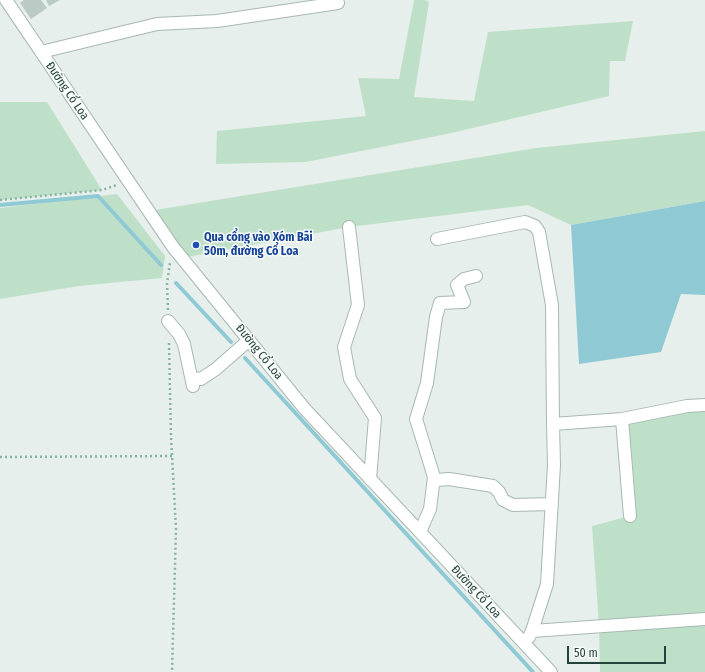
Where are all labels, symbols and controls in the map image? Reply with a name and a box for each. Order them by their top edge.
street label: Đường Cổ Loa [42,59,92,123]
place label: Qua cổng vào Xóm Bãi 50m, đường Cổ Loa [204,231,313,259]
marker: Qua cổng vào Xóm Bãi 50m, đường Cổ Loa [191,240,201,250]
street label: Đường Cổ Loa [232,321,286,383]
street label: Đường Cổ Loa [448,563,504,621]
scale bar [569,638,668,664]
text: 50 m [574,646,598,660]

